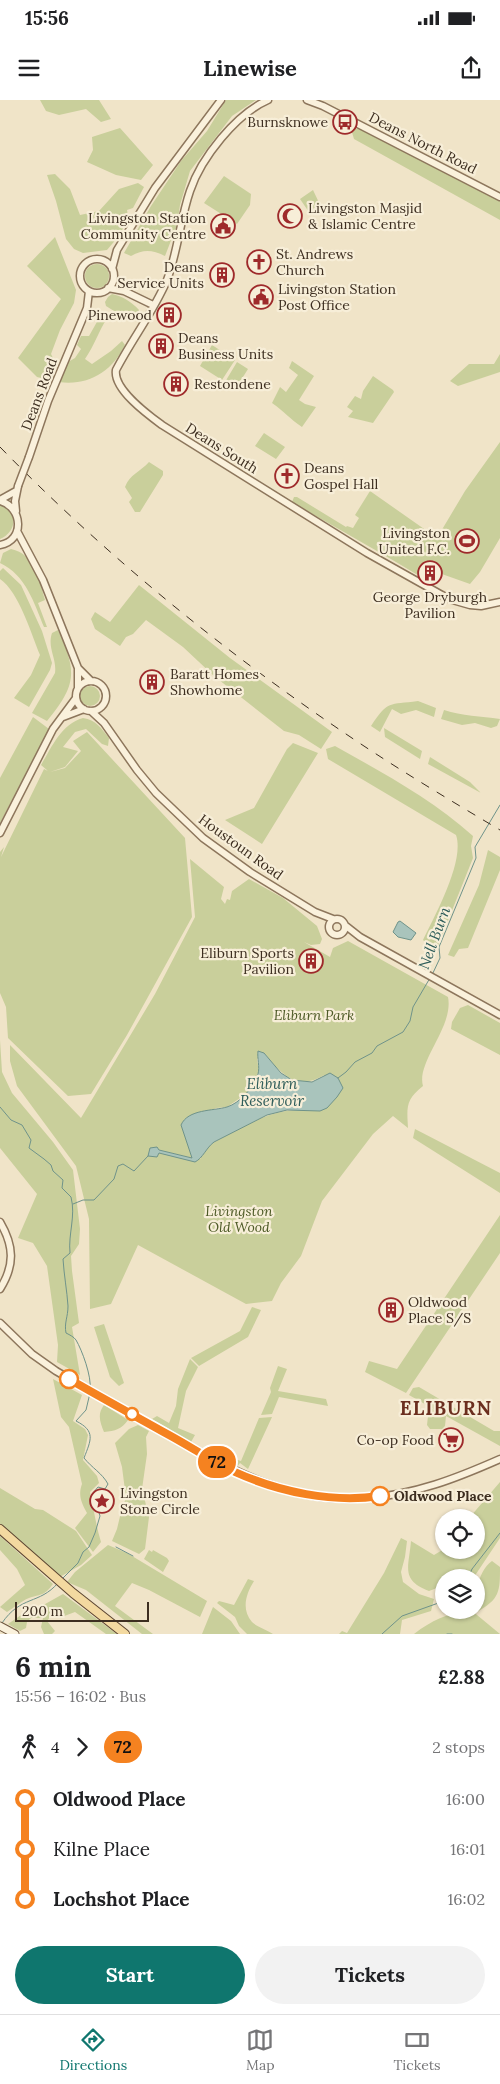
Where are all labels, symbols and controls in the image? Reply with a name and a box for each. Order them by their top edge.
text: 15:56 [25,6,69,30]
icon: menu [15,54,43,82]
text: Linewise [203,54,297,82]
icon: share [457,54,485,82]
street label: Deans North Road [366,108,480,178]
bus stop icon: Burnsknowe [332,109,358,135]
place label: Burnsknowe [247,113,328,131]
place label: Livingston Masjid & Islamic Centre [308,199,422,233]
mosque icon: Livingston Masjid & Islamic Centre [277,203,303,229]
place label: Livingston Station Community Centre [81,209,206,243]
public building icon: Livingston Station Community Centre [210,213,236,239]
place label: St. Andrews Church [276,245,353,279]
church icon: St. Andrews Church [246,249,272,275]
place label: Deans Service Units [118,258,204,292]
building icon: Deans Service Units [209,262,235,288]
place label: Livingston Station Post Office [278,280,397,314]
public building icon: Livingston Station Post Office [248,284,274,310]
building icon: Pinewood [156,302,182,328]
place label: Pinewood [88,306,152,324]
place label: Deans Business Units [178,329,273,363]
building icon: Deans Business Units [148,333,174,359]
street label: Deans Road [17,355,61,433]
building icon: Restondene [163,371,189,397]
place label: Restondene [194,375,271,393]
street label: Deans South [182,419,262,477]
place label: Deans Gospel Hall [304,459,379,493]
church icon: Deans Gospel Hall [274,463,300,489]
place label: Livingston United F.C. [379,524,451,558]
sports icon: Livingston United F.C. [454,528,480,554]
building icon: George Dryburgh Pavilion [417,560,443,586]
place label: George Dryburgh Pavilion [373,588,487,622]
place label: Baratt Homes Showhome [170,665,259,699]
building icon: Baratt Homes Showhome [139,669,165,695]
street label: Houstoun Road [195,810,287,884]
water label: Nell Burn [414,903,454,972]
place label: Eliburn Sports Pavilion [200,944,294,978]
building icon: Eliburn Sports Pavilion [298,948,324,974]
park label: Eliburn Park [274,1006,354,1024]
water label: Eliburn Reservoir [240,1074,304,1110]
park label: Livingston Old Wood [205,1202,273,1236]
place label: Oldwood Place S/S [408,1293,471,1327]
building icon: Oldwood Place S/S [378,1297,404,1323]
unlabelled marker [59,1369,79,1389]
district label: ELIBURN [400,1396,492,1420]
unlabelled marker [125,1407,139,1421]
supermarket icon: Co-op Food [438,1427,464,1453]
place label: Co-op Food [357,1431,434,1449]
line badge: 72 [194,1446,240,1478]
text: 72 [208,1450,226,1473]
place label: Livingston Stone Circle [120,1484,200,1518]
marker: Oldwood Place [370,1486,390,1506]
place label: Oldwood Place [394,1487,492,1505]
place icon: Livingston Stone Circle [89,1488,115,1514]
map controls [435,1509,485,1619]
button: locate [435,1509,485,1559]
button: layers [435,1569,485,1619]
scale bar [15,1599,149,1622]
text: 200 m [22,1602,63,1620]
text: 6 min [15,1649,91,1685]
text: £2.88 [438,1665,485,1689]
text: 15:56 – 16:02 · Bus [15,1686,146,1706]
icon: walk [15,1733,43,1761]
icon: forward [68,1733,96,1761]
text: 72 [114,1735,132,1758]
text: 4 [51,1737,60,1757]
text: 2 stops [432,1737,485,1757]
text: Oldwood Place [53,1787,186,1811]
text: 16:00 [446,1789,485,1809]
text: Kilne Place [53,1837,150,1861]
text: 16:01 [450,1839,485,1859]
text: Lochshot Place [53,1887,189,1911]
text: 16:02 [448,1889,485,1909]
button: Start [15,1946,245,2004]
button: Tickets [255,1946,485,2004]
tab: Directions [59,2026,127,2074]
tab: Map [246,2026,275,2074]
tab: Tickets [393,2026,441,2074]

